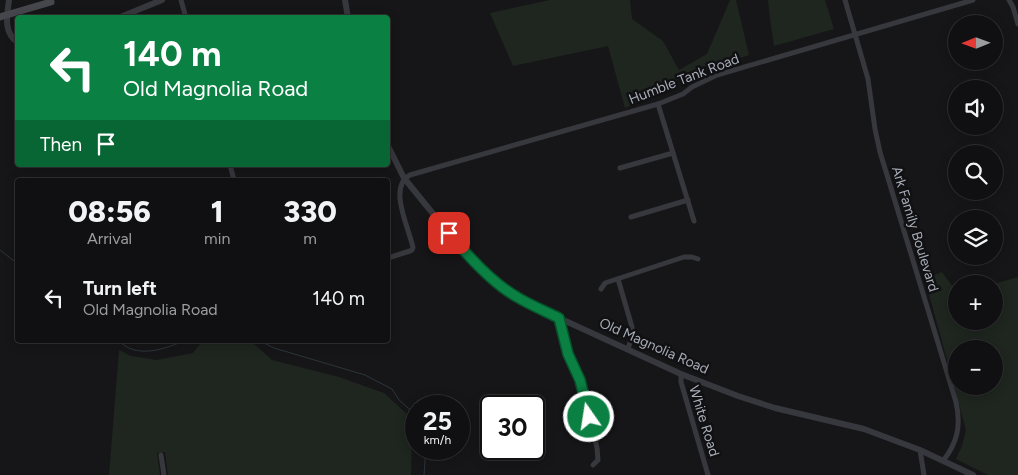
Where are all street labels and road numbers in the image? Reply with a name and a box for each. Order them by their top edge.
street label: Humble Tank Road [626,50,742,108]
street label: Ark Family Boulevard [888,164,942,294]
street label: Old Magnolia Road [597,314,711,378]
street label: White Road [685,384,723,458]

